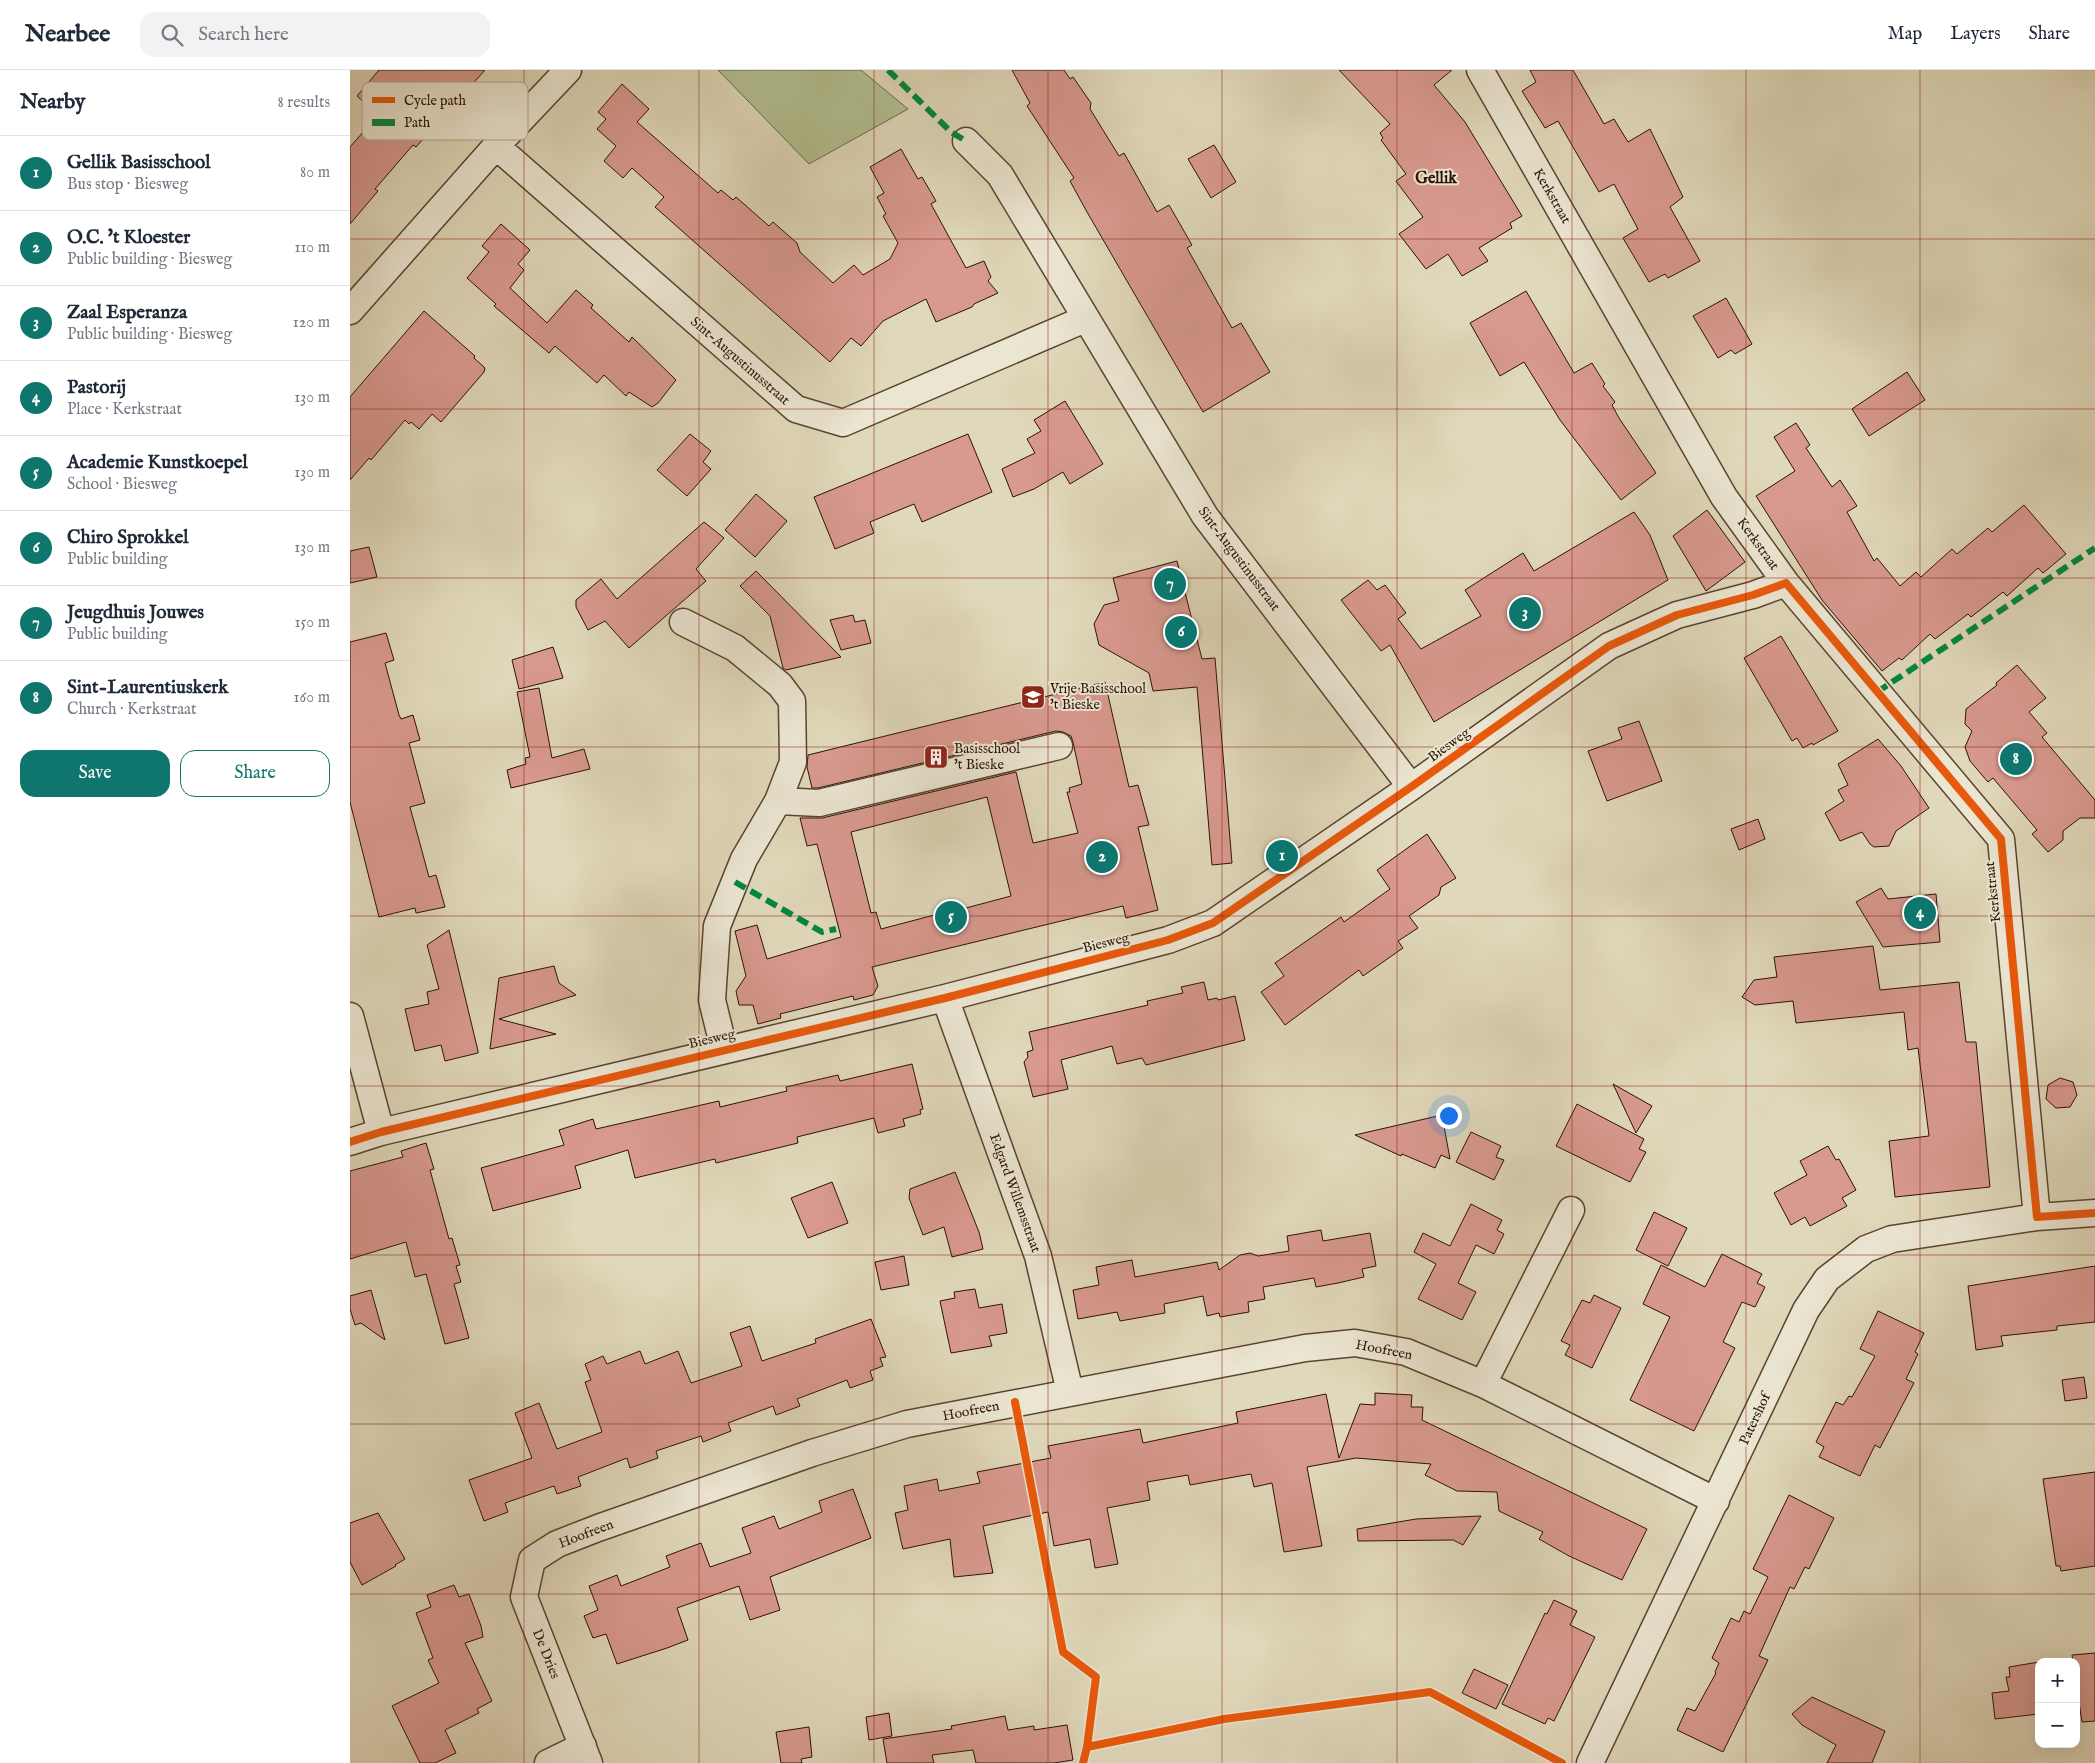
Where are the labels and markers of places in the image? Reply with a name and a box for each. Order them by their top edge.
pin: 7 [1154,565,1186,603]
pin: 3 [1509,594,1541,632]
pin: 6 [1165,613,1197,651]
place label: Vrije Basisschool 't Bieske [1049,680,1146,714]
school or university icon: Vrije Basisschool 't Bieske [1020,684,1046,710]
place label: Basisschool 't Bieske [954,740,1020,774]
pin: 8 [2000,740,2032,778]
building icon: Basisschool 't Bieske [923,744,949,770]
pin: 1 [1266,837,1298,875]
pin: 2 [1086,838,1118,876]
pin: 4 [1904,894,1936,932]
pin: 5 [935,898,967,936]

